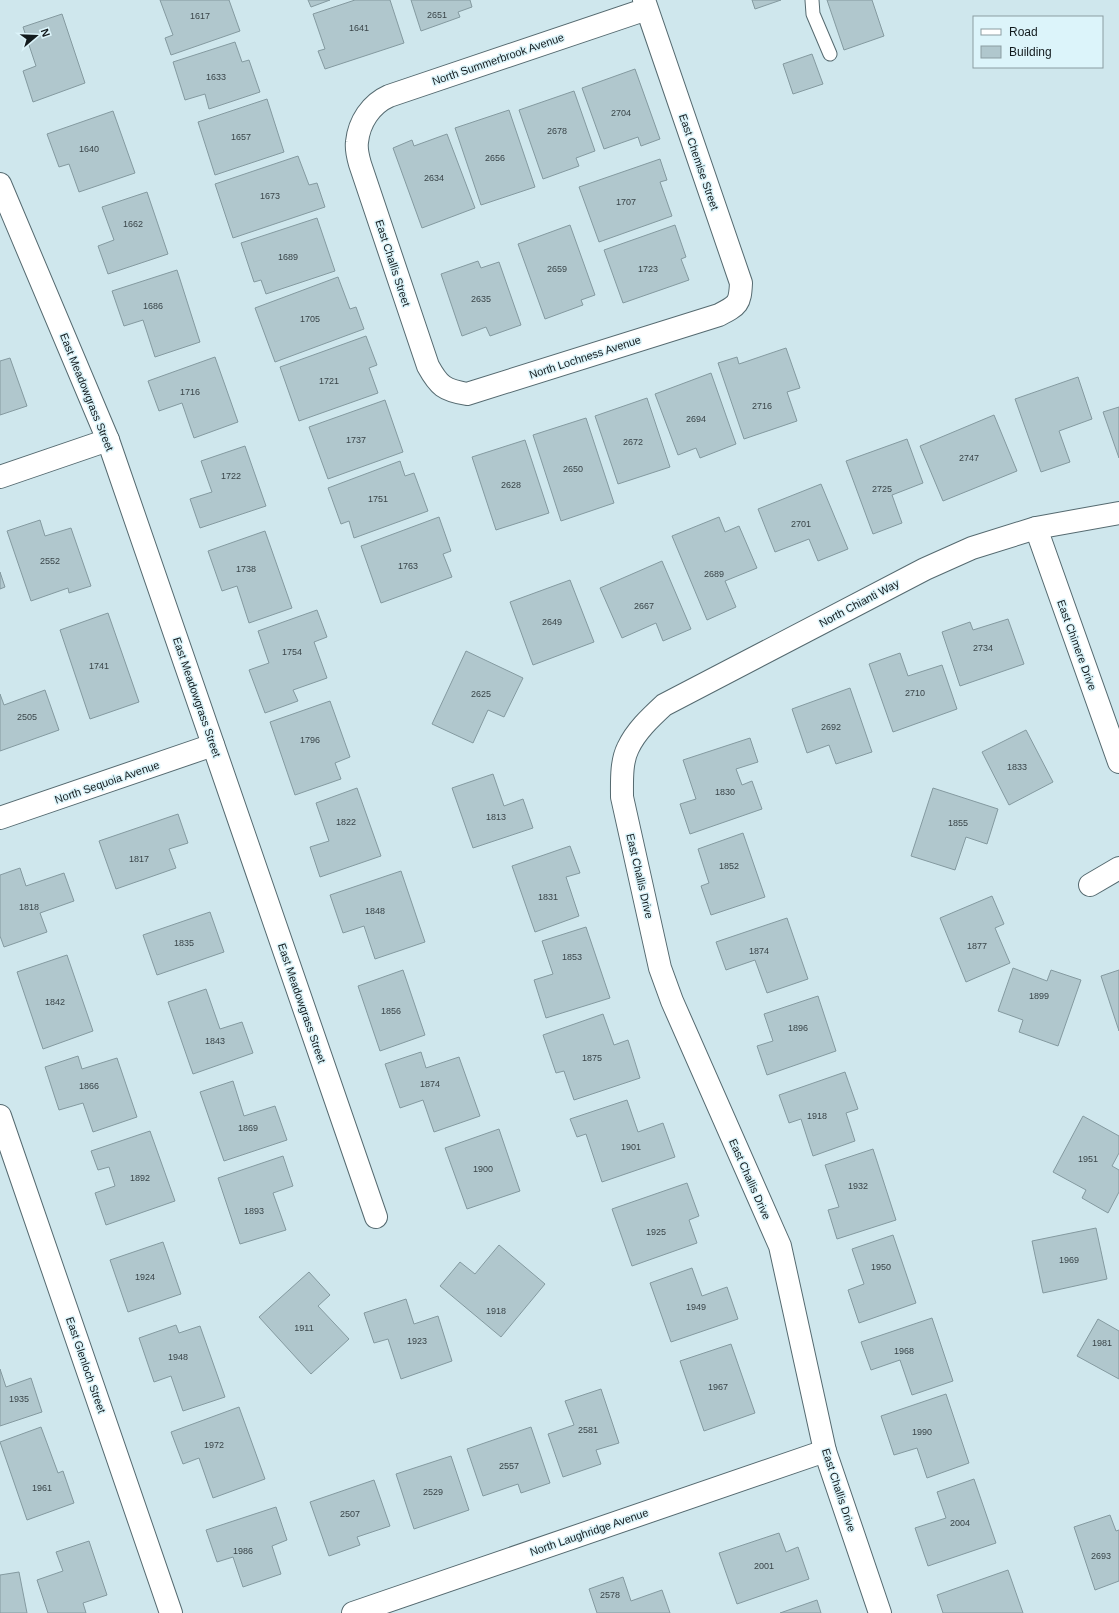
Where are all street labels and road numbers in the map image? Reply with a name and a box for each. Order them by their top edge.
street label: North Summerbrook Avenue [431,31,565,87]
street label: East Chemise Street [677,112,721,212]
street label: East Challis Street [373,218,413,308]
street label: East Meadowgrass Street [58,331,116,453]
street label: North Lochness Avenue [528,333,642,381]
street label: North Chianti Way [817,577,901,629]
street label: East Chimere Drive [1055,598,1099,692]
street label: East Meadowgrass Street [171,636,223,758]
street label: North Sequoia Avenue [53,758,161,806]
street label: East Challis Drive [624,832,656,920]
street label: East Meadowgrass Street [276,942,328,1064]
street label: East Challis Drive [727,1137,773,1221]
street label: East Glenloch Street [64,1315,108,1415]
street label: East Challis Drive [820,1447,858,1533]
street label: North Laughridge Avenue [528,1506,650,1558]

